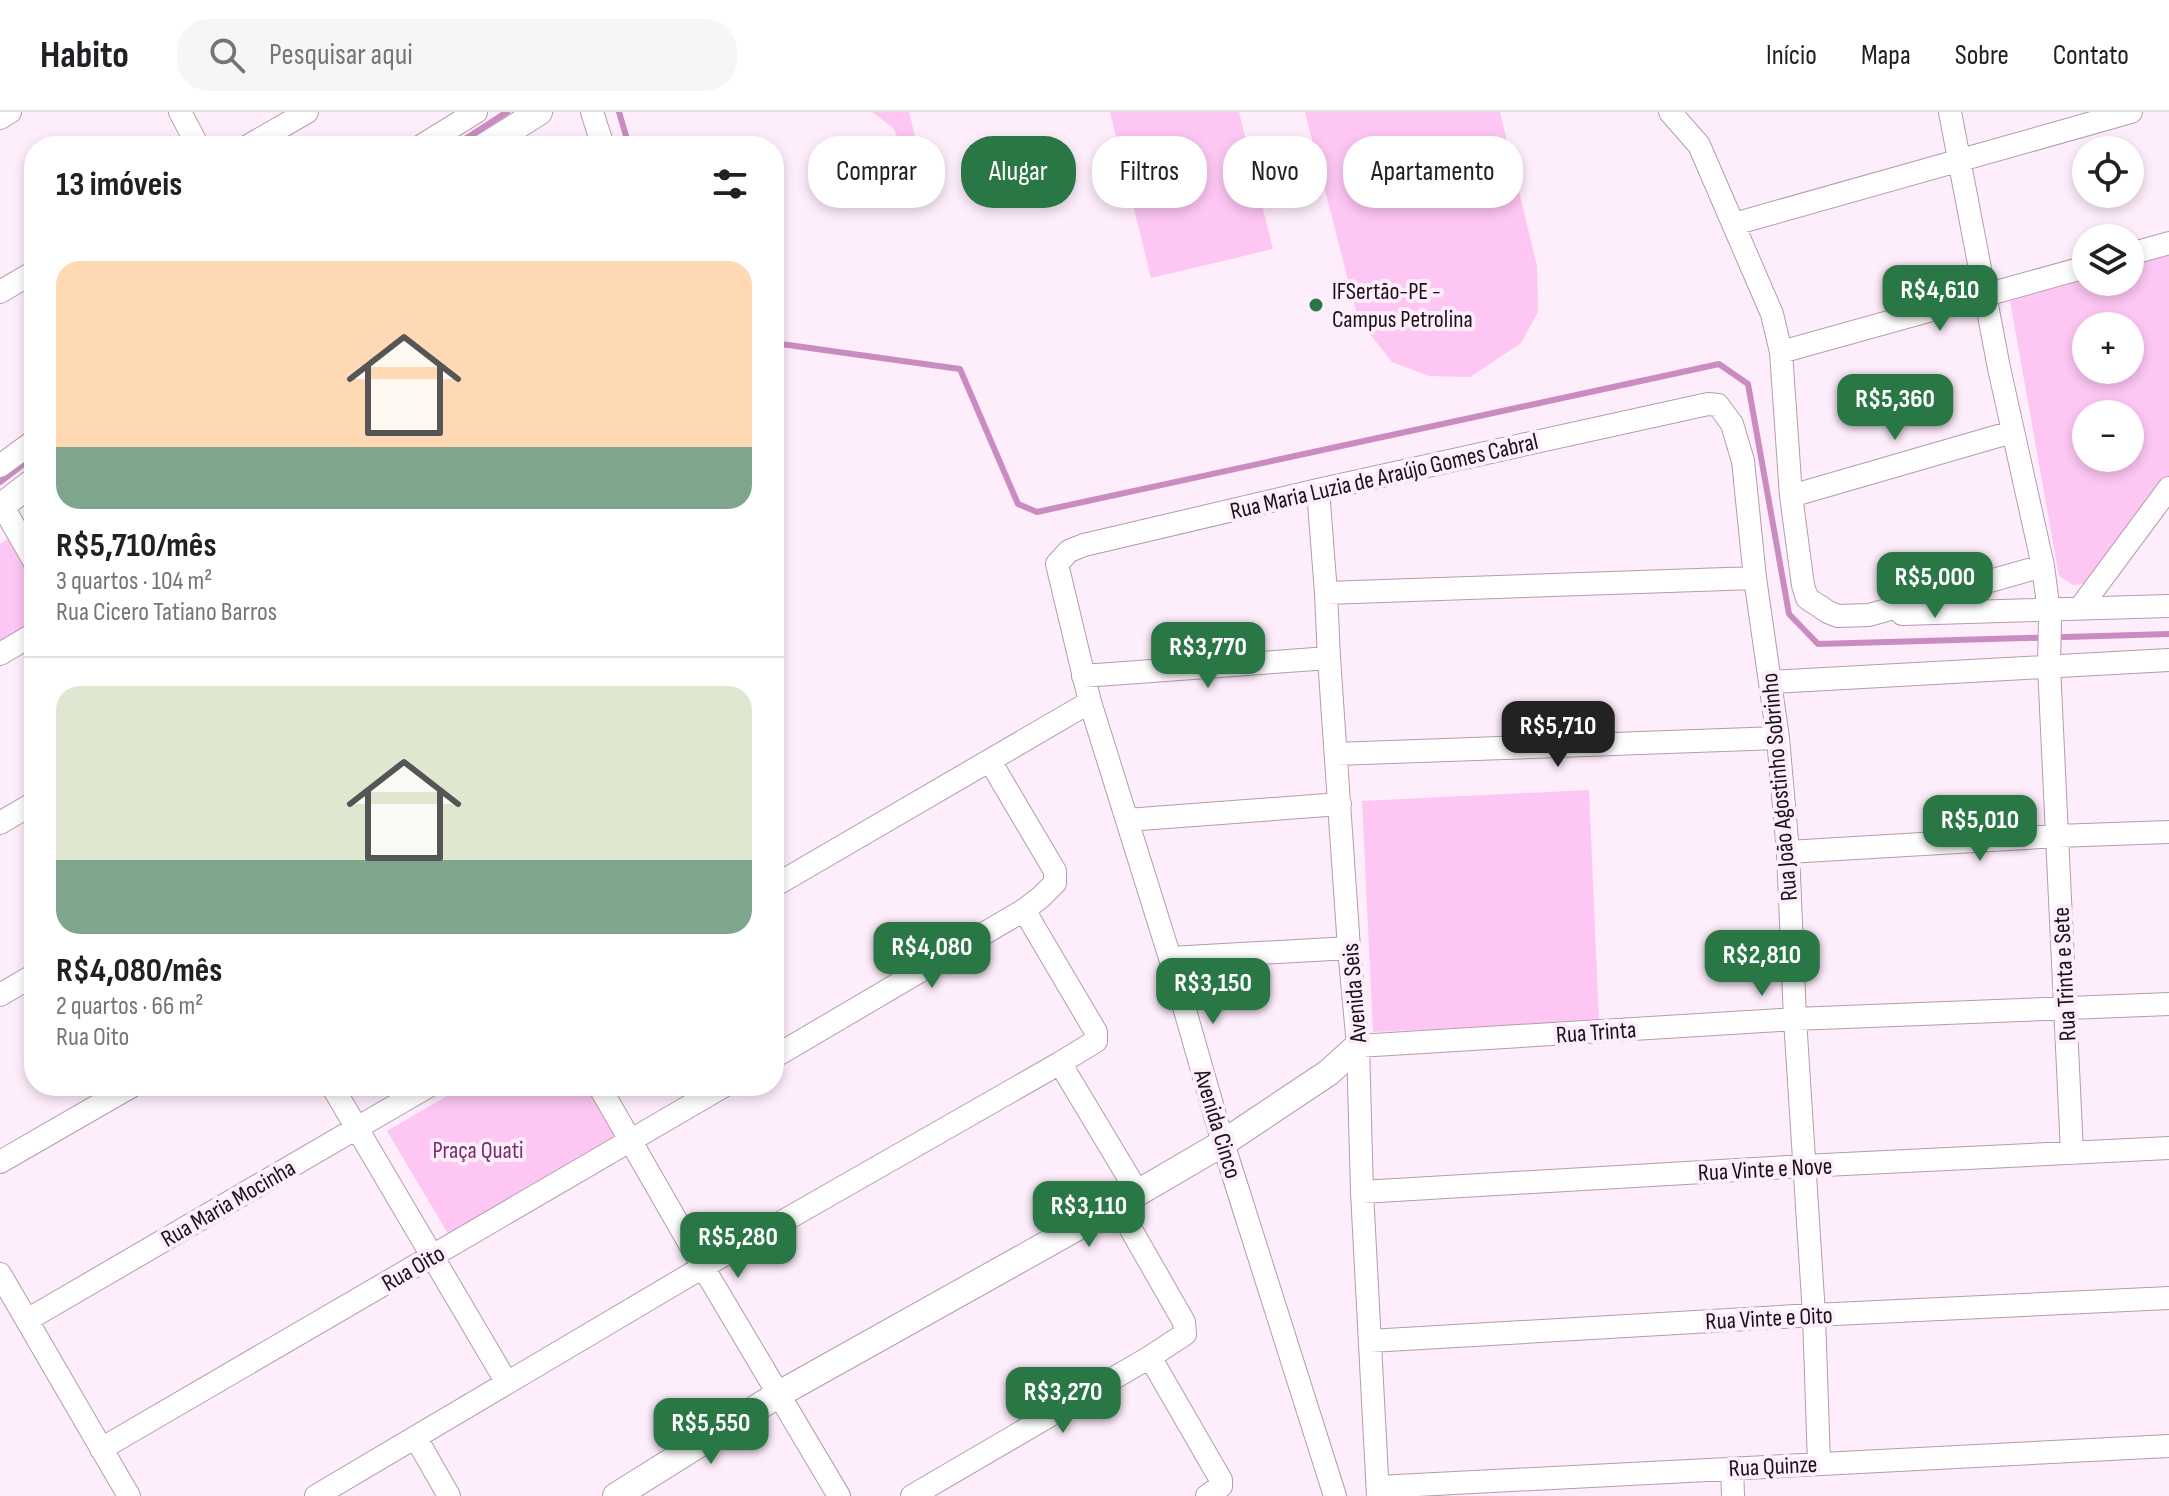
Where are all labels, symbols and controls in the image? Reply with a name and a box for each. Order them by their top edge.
search box [177,19,737,91]
text: Habito [40,33,129,78]
icon: search [205,33,249,77]
text: Pesquisar aqui [269,37,413,73]
text: Início [1766,39,1817,72]
text: Mapa [1861,39,1911,72]
text: Sobre [1955,39,2009,72]
text: Contato [2053,39,2129,72]
chip: Comprar [808,136,945,208]
chip: Alugar [961,136,1076,208]
chip: Filtros [1092,136,1207,208]
chip: Novo [1223,136,1327,208]
chip: Apartamento [1343,136,1523,208]
map controls [2072,136,2144,472]
button: locate [2072,136,2144,208]
icon: filters [708,162,752,206]
text: 13 imóveis [56,164,182,205]
button: layers [2072,224,2144,296]
pin: R$4,610 [1866,265,2014,333]
text: R$4,610 [1901,275,1979,306]
place label: IFSertão-PE - Campus Petrolina [1332,277,1473,334]
marker: IFSertão-PE - Campus Petrolina [1307,296,1325,314]
button: + [2072,312,2144,384]
icon: home [332,313,476,457]
pin: R$5,360 [1821,374,1969,442]
text: R$5,360 [1855,384,1935,415]
button: − [2072,400,2144,472]
street label: Rua Maria Luzia de Araújo Gomes Cabral [1227,427,1541,526]
text: R$5,710/mês [56,525,216,566]
pin: R$5,000 [1861,552,2009,620]
text: R$5,000 [1895,562,1975,593]
text: 3 quartos · 104 m² [56,566,212,597]
text: Rua Cicero Tatiano Barros [56,597,277,628]
pin: R$3,770 [1134,622,1282,690]
text: R$3,770 [1169,632,1247,663]
street label: Rua João Agostinho Sobrinho [1755,672,1804,902]
pin: R$5,710 [1484,701,1632,769]
text: R$5,710 [1520,711,1596,742]
icon: home [332,738,476,882]
pin: R$5,010 [1906,795,2054,863]
text: R$5,010 [1941,805,2019,836]
street label: Rua Trinta e Sete [2047,906,2082,1042]
pin: R$4,080 [858,922,1006,990]
pin: R$2,810 [1688,930,1836,998]
text: R$4,080 [892,932,973,963]
text: R$2,810 [1723,940,1801,971]
street label: Avenida Seis [1336,942,1373,1045]
text: R$4,080/mês [56,950,222,991]
pin: R$3,150 [1139,958,1287,1026]
text: R$3,150 [1174,968,1252,999]
text: 2 quartos · 66 m² [56,991,203,1022]
street label: Rua Trinta [1555,1015,1637,1050]
text: Rua Oito [56,1022,129,1053]
street label: Avenida Cinco [1187,1065,1248,1182]
park label: Praça Quati [432,1136,524,1165]
street label: Rua Vinte e Nove [1697,1151,1833,1188]
street label: Rua Maria Mocinha [156,1153,301,1254]
pin: R$3,110 [1015,1181,1163,1249]
text: R$3,110 [1051,1191,1127,1222]
pin: R$5,280 [664,1212,812,1280]
text: R$5,280 [698,1222,778,1253]
street label: Rua Oito [377,1239,450,1298]
street label: Rua Vinte e Oito [1705,1301,1833,1336]
pin: R$3,270 [989,1367,1137,1435]
text: R$3,270 [1024,1377,1102,1408]
pin: R$5,550 [637,1398,785,1466]
text: R$5,550 [672,1408,750,1439]
street label: Rua Quinze [1728,1450,1818,1483]

